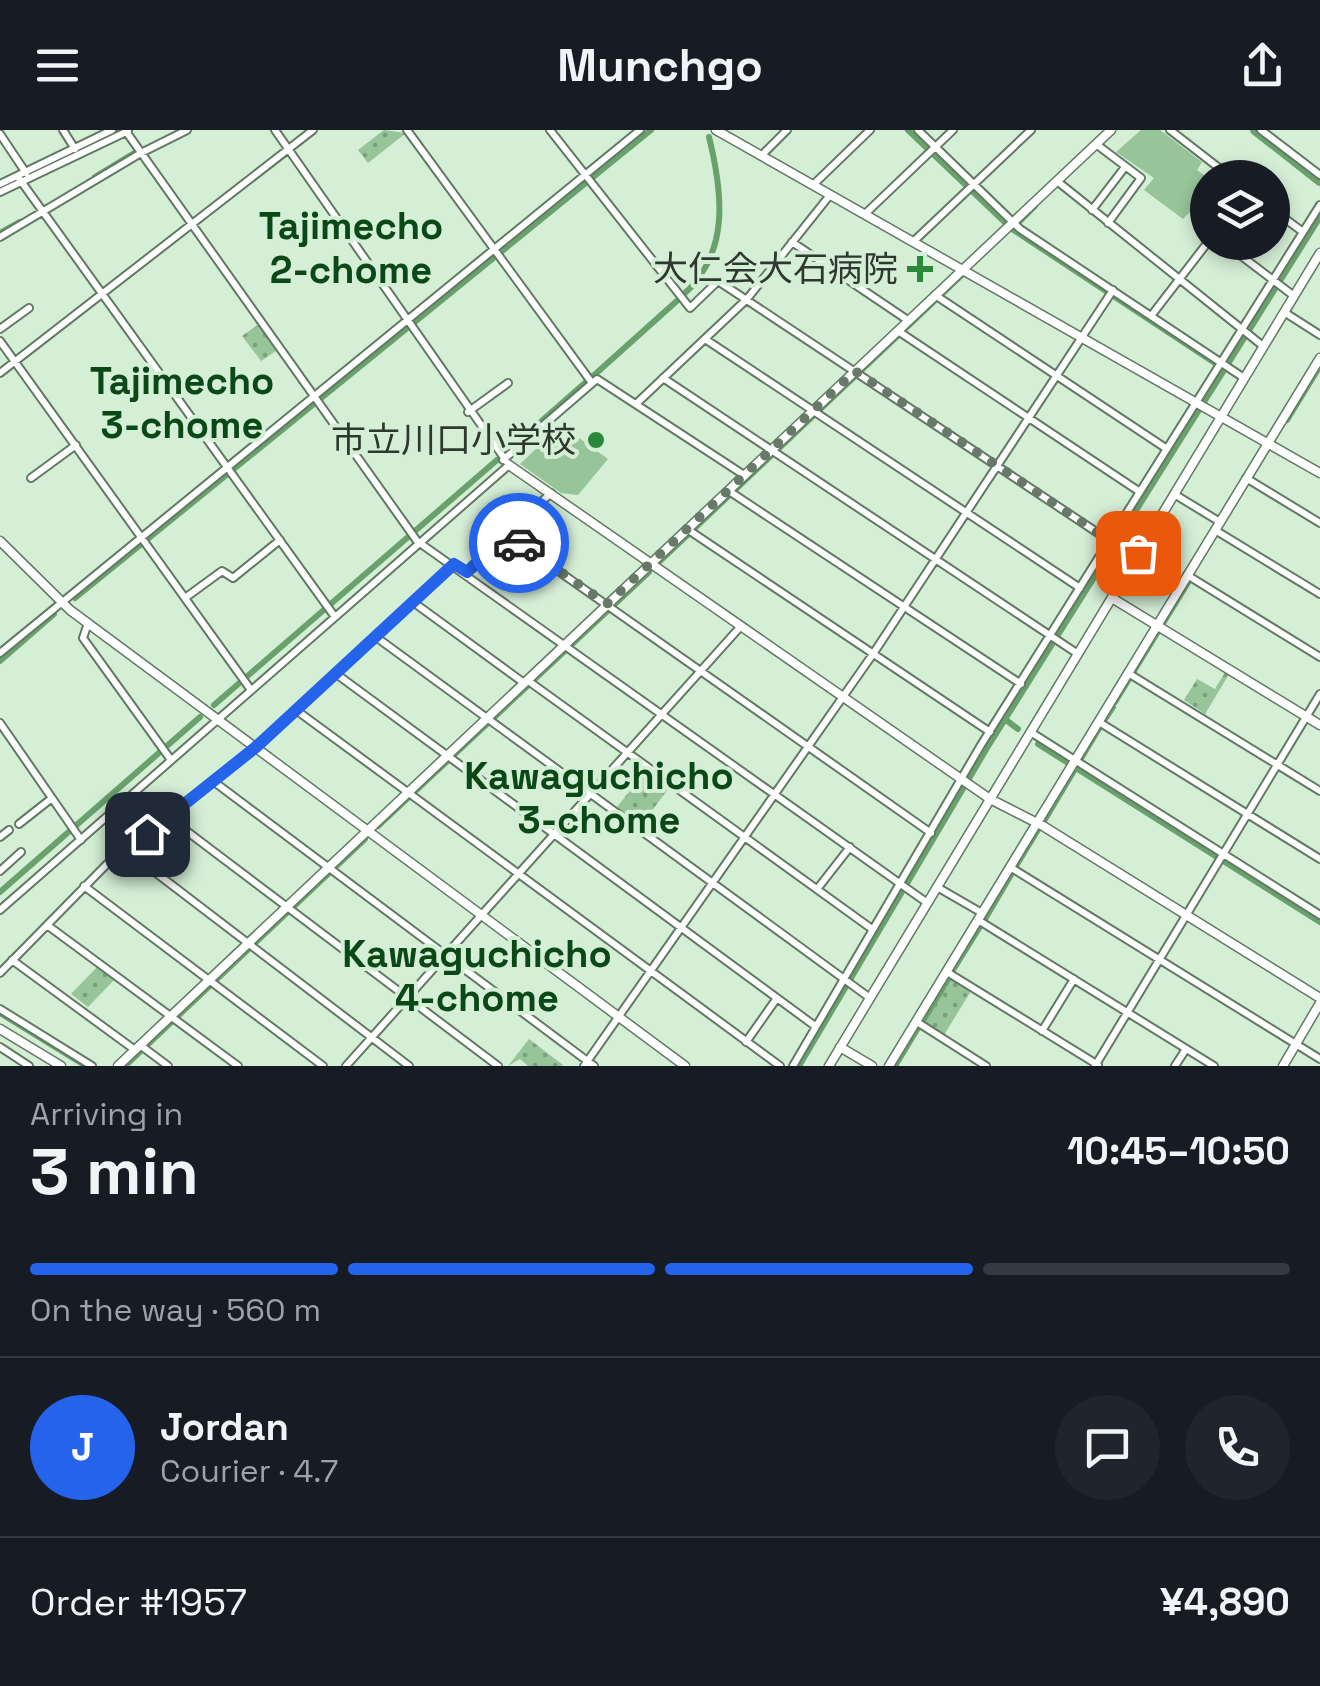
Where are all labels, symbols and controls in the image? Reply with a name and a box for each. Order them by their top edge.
text: Munchgo [557,37,763,94]
icon: menu [30,38,85,93]
icon: share [1235,38,1290,93]
map controls [1190,160,1290,260]
button: layers [1190,160,1290,260]
district label: Tajimecho 2-chome [259,202,443,294]
place label: 大仁会大石病院 [653,247,898,291]
marker: 大仁会大石病院 [907,256,933,282]
district label: Tajimecho 3-chome [90,357,274,449]
place label: 市立川口小学校 [331,418,576,462]
marker: 市立川口小学校 [585,429,607,451]
courier [469,493,569,593]
pin [1096,511,1181,596]
icon: car [492,516,547,571]
icon: bag [1111,526,1166,581]
district label: Kawaguchicho 3-chome [464,752,734,844]
pin [105,792,190,877]
icon: home [120,807,175,862]
district label: Kawaguchicho 4-chome [342,930,612,1022]
text: Arriving in [30,1094,183,1134]
text: 10:45–10:50 [1067,1127,1290,1175]
text: 3 min [30,1130,199,1213]
text: On the way · 560 m [30,1290,321,1330]
button: chat [1055,1395,1160,1500]
button: phone [1185,1395,1290,1500]
text: Jordan [160,1403,289,1451]
text: J [71,1423,94,1471]
text: Courier · 4.7 [160,1451,338,1491]
text: Order #1957 [30,1578,247,1626]
text: ¥4,890 [1160,1578,1290,1626]

